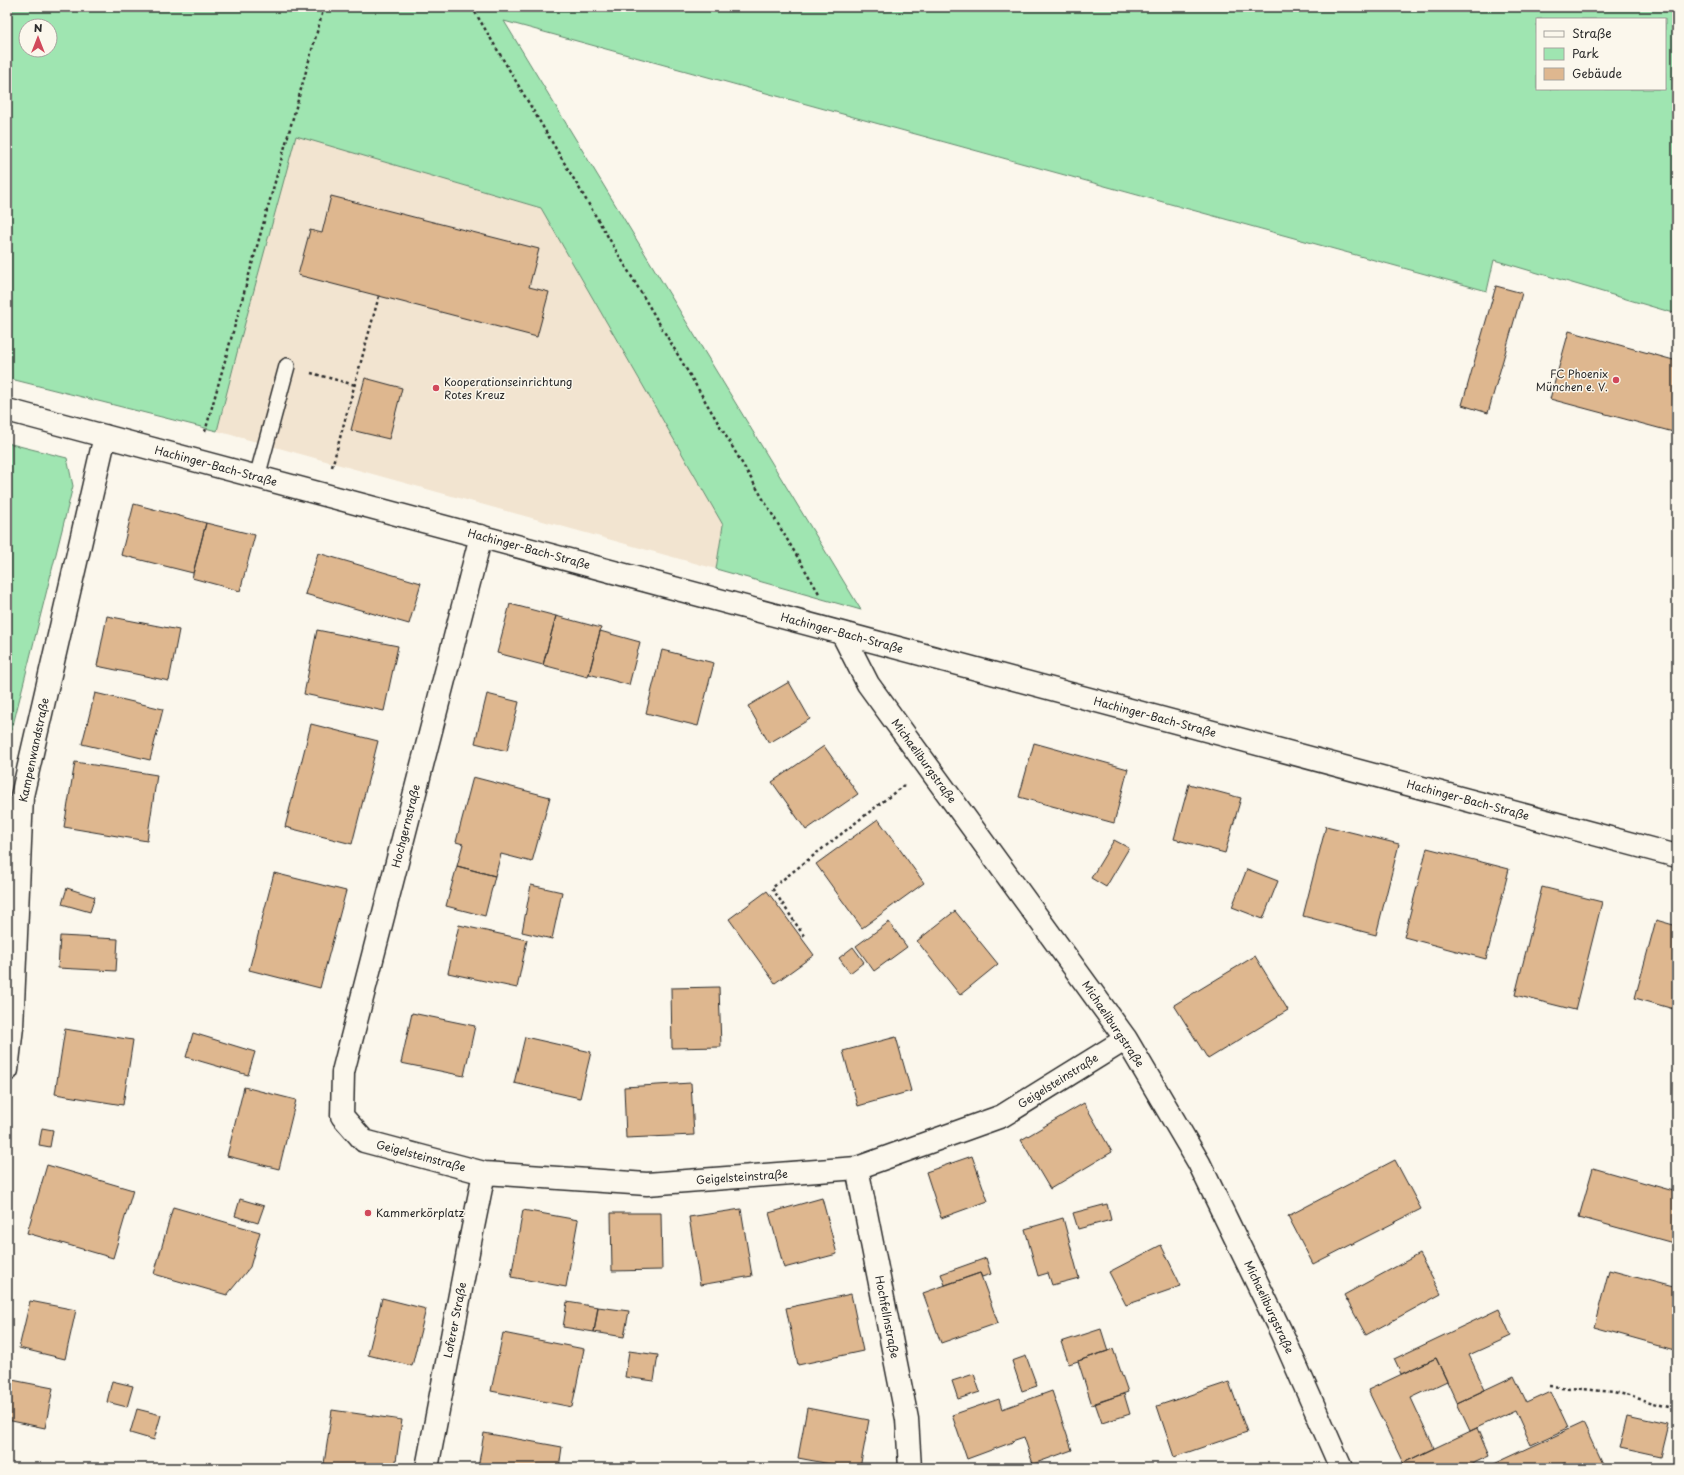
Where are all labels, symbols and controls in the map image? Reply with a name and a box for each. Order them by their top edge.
north arrow [18,18,58,58]
legend [1536,18,1666,90]
text: N [34,19,43,36]
text: Straße [1572,24,1612,42]
text: Park [1572,44,1599,62]
text: Gebäude [1572,64,1622,82]
place label: FC Phoenix München e. V. [1536,365,1608,395]
place label: Kooperationseinrichtung Rotes Kreuz [444,373,572,403]
marker: FC Phoenix München e. V. [1611,375,1621,385]
marker: Kooperationseinrichtung Rotes Kreuz [431,383,441,393]
street label: Hachinger-Bach-Straße [153,441,279,490]
street label: Hachinger-Bach-Straße [466,524,592,573]
street label: Hachinger-Bach-Straße [779,608,905,657]
street label: Hachinger-Bach-Straße [1092,692,1218,741]
street label: Kampenwandstraße [14,696,53,804]
street label: Michaeliburgstraße [888,715,961,807]
street label: Hachinger-Bach-Straße [1405,775,1531,824]
street label: Hochgernstraße [387,782,424,869]
street label: Michaeliburgstraße [1078,977,1149,1070]
street label: Geigelsteinstraße [1014,1049,1101,1112]
street label: Geigelsteinstraße [374,1135,468,1176]
street label: Geigelsteinstraße [695,1165,789,1188]
place label: Kammerkörplatz [376,1204,464,1221]
marker: Kammerkörplatz [363,1208,373,1218]
street label: Michaeliburgstraße [1240,1257,1299,1356]
street label: Hochfellnstraße [871,1274,904,1360]
street label: Loferer Straße [439,1280,470,1359]

